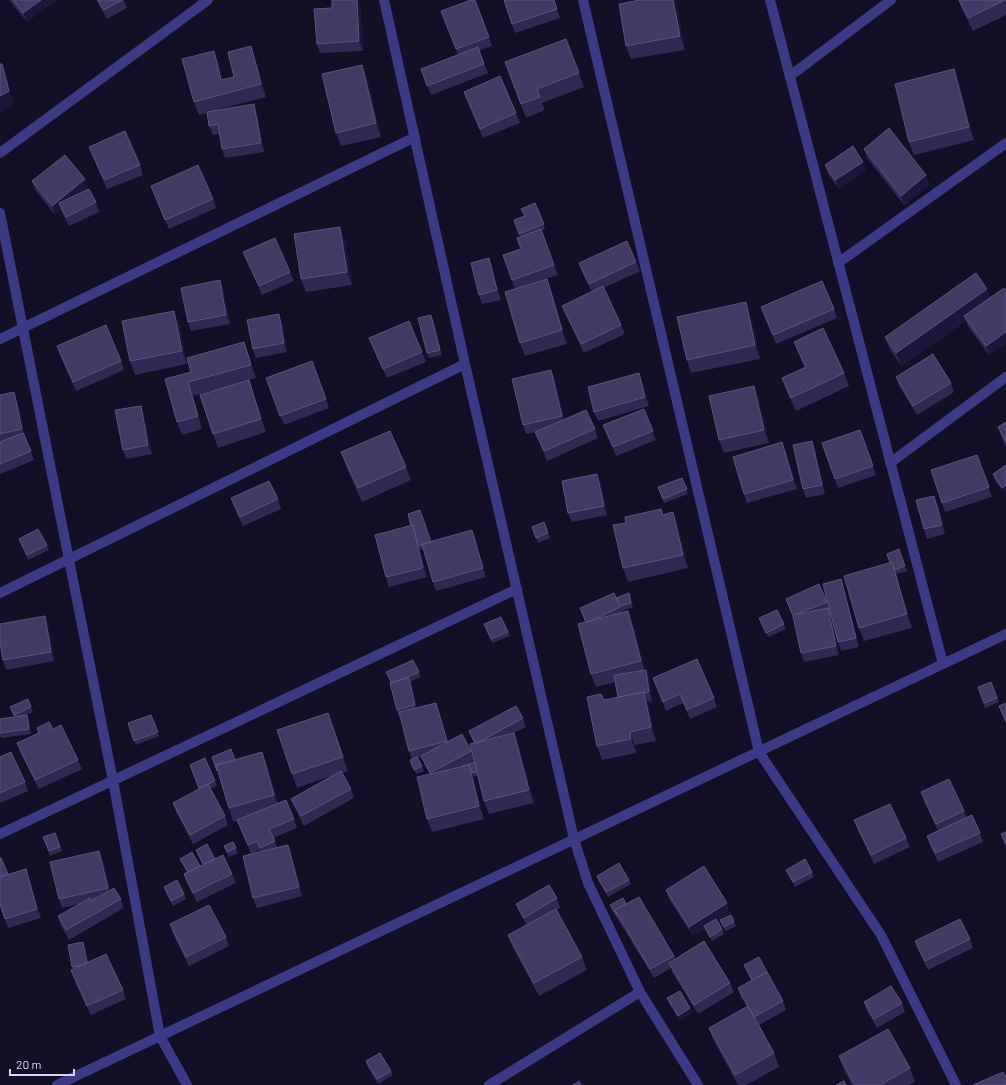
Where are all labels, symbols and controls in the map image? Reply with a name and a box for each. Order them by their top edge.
scale bar [10,1051,74,1077]
text: 20 m [16,1057,42,1071]

